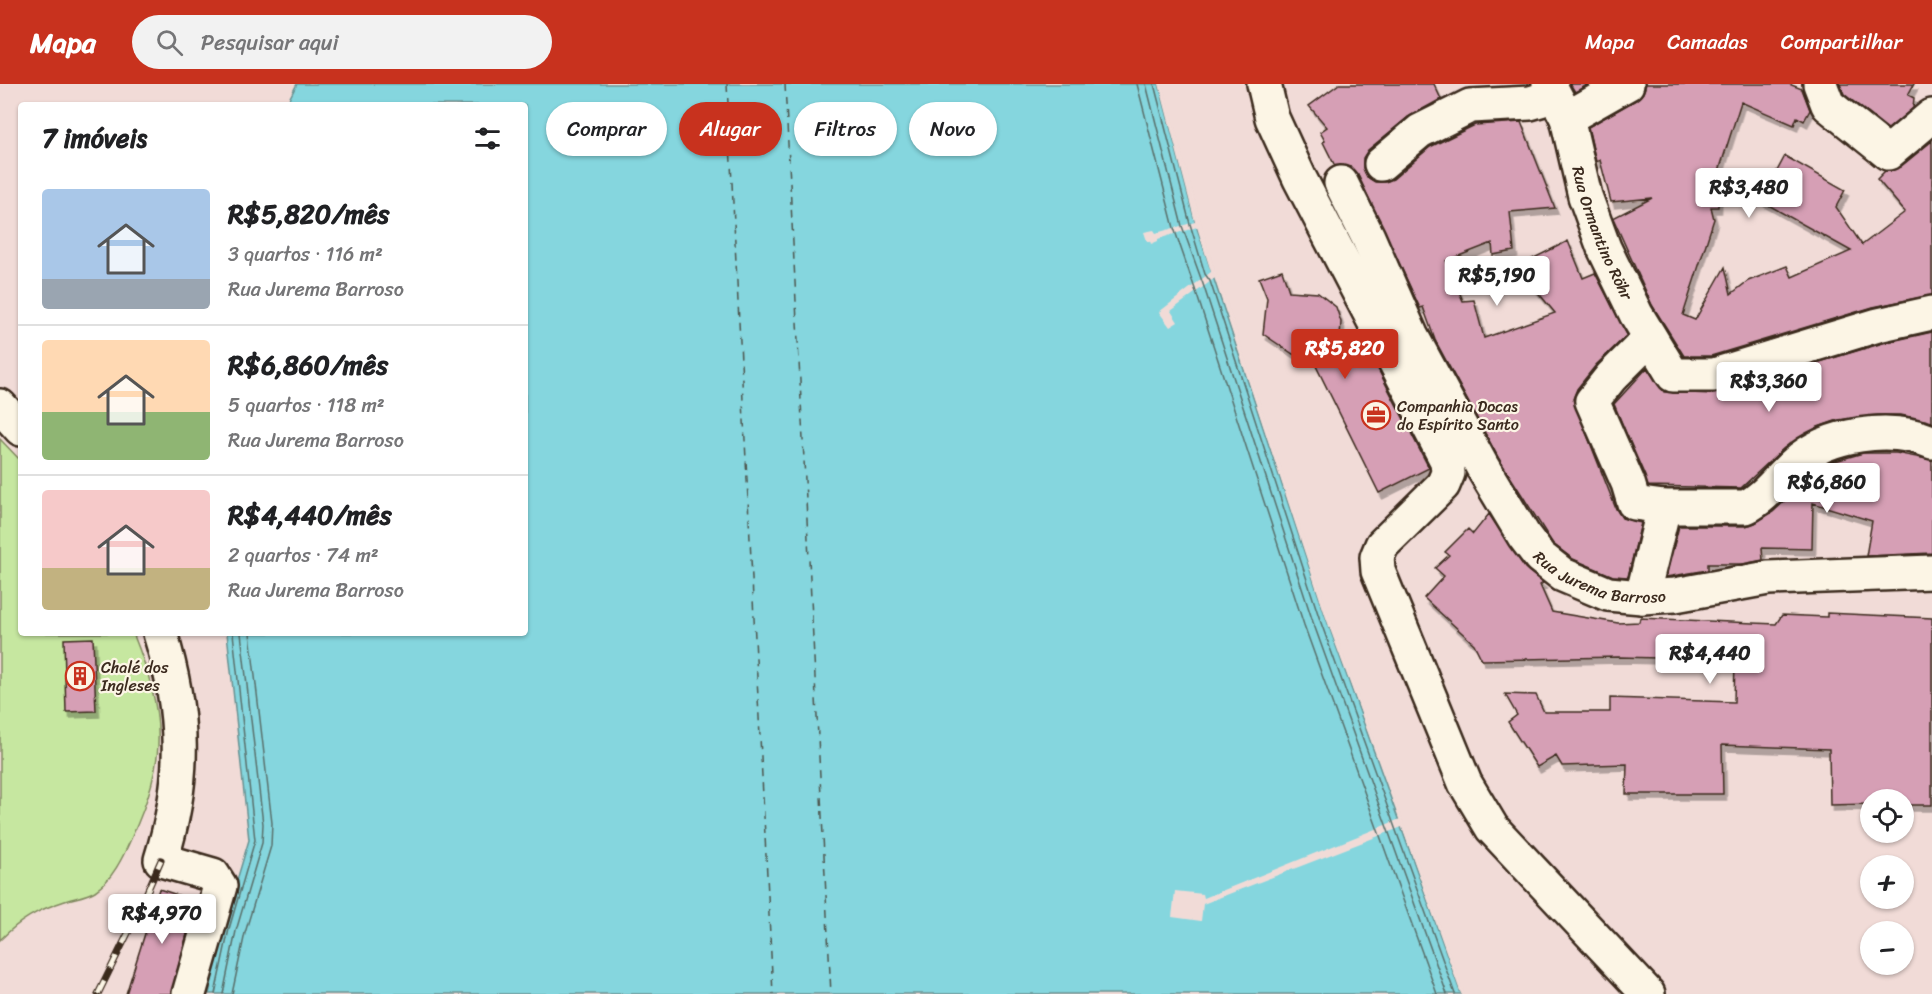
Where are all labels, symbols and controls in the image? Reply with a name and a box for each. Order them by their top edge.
search box [132,15,552,69]
text: Mapa [30,18,96,67]
text: Pesquisar aqui [201,23,339,62]
text: Mapa [1585,23,1634,61]
text: Camadas [1667,23,1748,61]
text: Compartilhar [1781,23,1902,61]
icon: search [153,26,186,59]
chip: Comprar [546,102,667,156]
chip: Alugar [679,102,782,156]
chip: Filtros [794,102,897,156]
chip: Novo [909,102,997,156]
text: 7 imóveis [42,115,147,161]
icon: filters [471,122,504,155]
street label: Rua Ormantino Röhr [1564,163,1642,306]
pin: R$3,480 [1694,168,1804,219]
text: R$3,480 [1709,170,1789,205]
text: R$5,820/mês [228,191,389,237]
icon: home [90,213,162,285]
text: 3 quartos · 116 m² [228,237,383,272]
pin: R$5,190 [1442,256,1552,307]
text: R$5,190 [1459,258,1535,293]
text: Rua Jurema Barroso [228,272,404,307]
pin: R$5,820 [1290,329,1400,380]
text: R$5,820 [1305,331,1385,366]
text: R$6,860/mês [228,342,388,388]
pin: R$3,360 [1714,362,1824,413]
icon: home [90,364,162,436]
text: R$3,360 [1731,364,1807,399]
text: 5 quartos · 118 m² [228,388,385,423]
place label: Companhia Docas do Espírito Santo [1397,392,1519,439]
office icon: Companhia Docas do Espírito Santo [1360,399,1392,431]
text: Rua Jurema Barroso [228,423,404,458]
pin: R$6,860 [1772,463,1882,514]
text: R$6,860 [1788,465,1866,500]
text: R$4,440/mês [228,492,392,538]
icon: home [90,514,162,586]
text: 2 quartos · 74 m² [228,538,379,573]
street label: Rua Jurema Barroso [1526,544,1667,612]
text: Rua Jurema Barroso [228,573,404,608]
pin: R$4,440 [1655,634,1765,685]
text: R$4,440 [1669,636,1751,671]
place label: Chalé dos Ingleses [100,653,169,700]
building icon: Chalé dos Ingleses [64,660,96,692]
map controls [1860,789,1914,975]
button: locate [1860,789,1914,843]
button: + [1860,855,1914,909]
pin: R$4,970 [107,894,217,945]
text: R$4,970 [122,896,202,931]
button: − [1860,921,1914,975]

